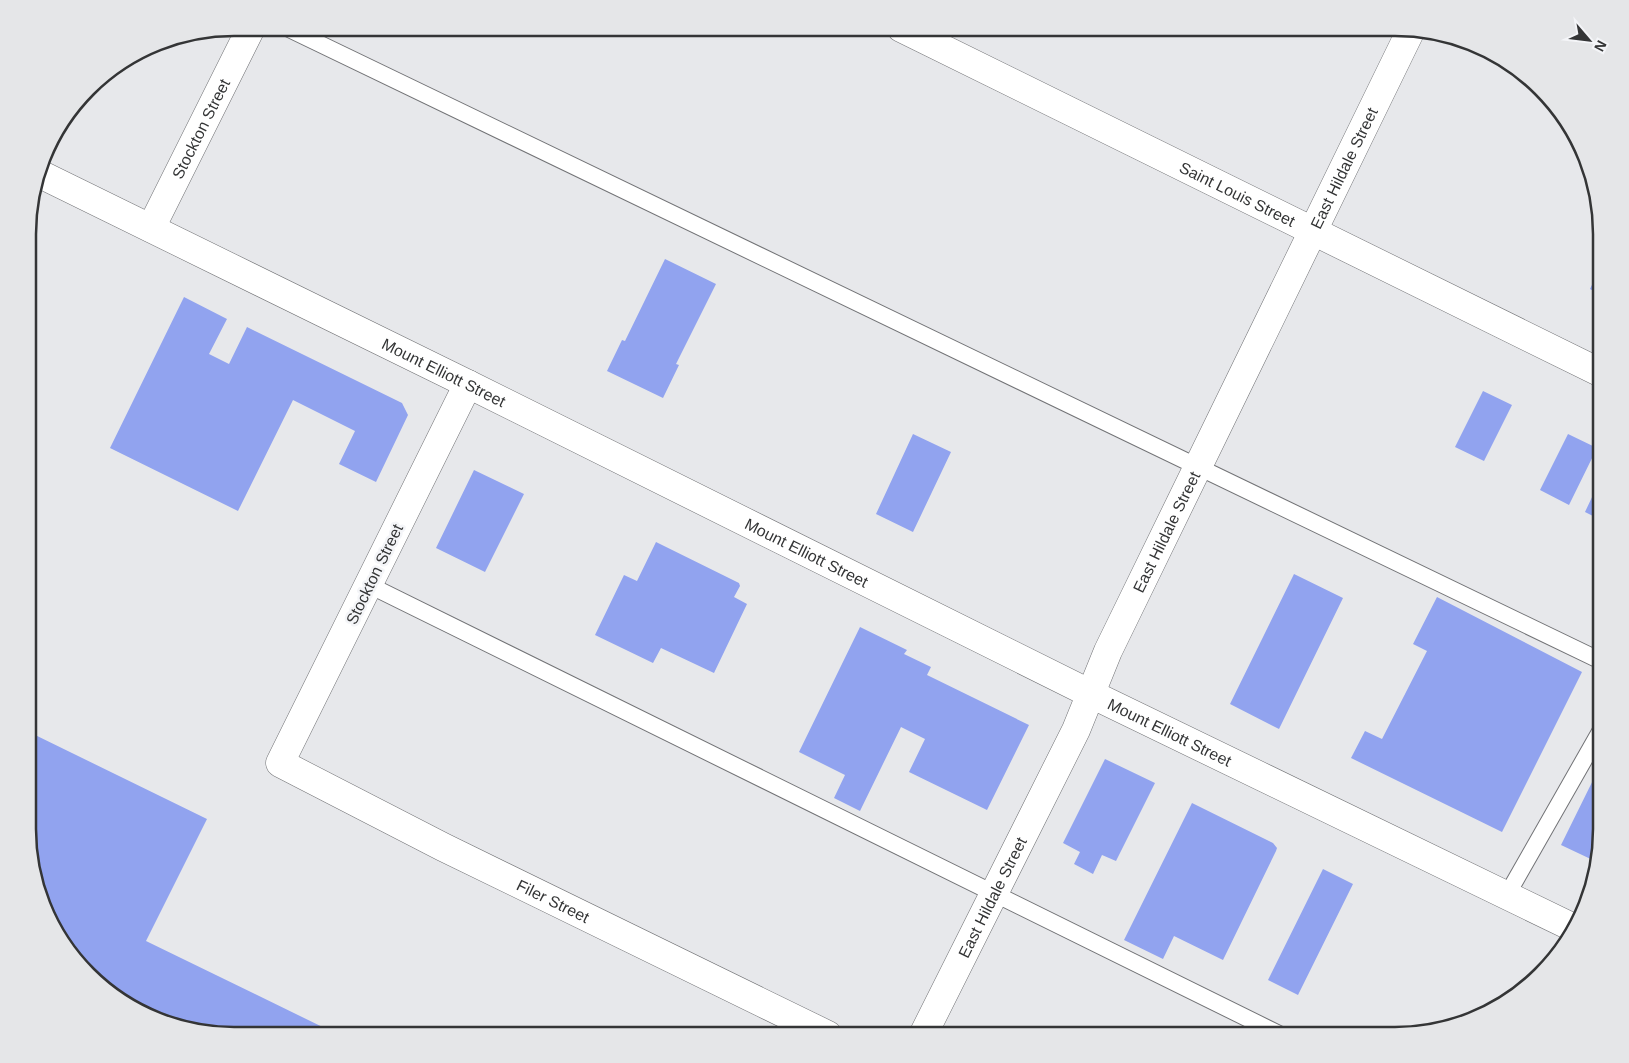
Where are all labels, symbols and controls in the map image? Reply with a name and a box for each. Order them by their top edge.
north arrow [1564,15,1614,65]
text: N [1591,38,1610,54]
street label: Stockton Street [169,76,233,182]
street label: East Hildale Street [1307,104,1381,231]
street label: Saint Louis Street [1177,159,1298,230]
street label: Mount Elliott Street [379,335,509,411]
street label: East Hildale Street [1130,468,1204,595]
street label: Mount Elliott Street [742,515,871,591]
street label: Stockton Street [343,521,406,627]
street label: Mount Elliott Street [1105,695,1235,770]
street label: East Hildale Street [955,834,1030,961]
street label: Filer Street [514,876,592,926]

